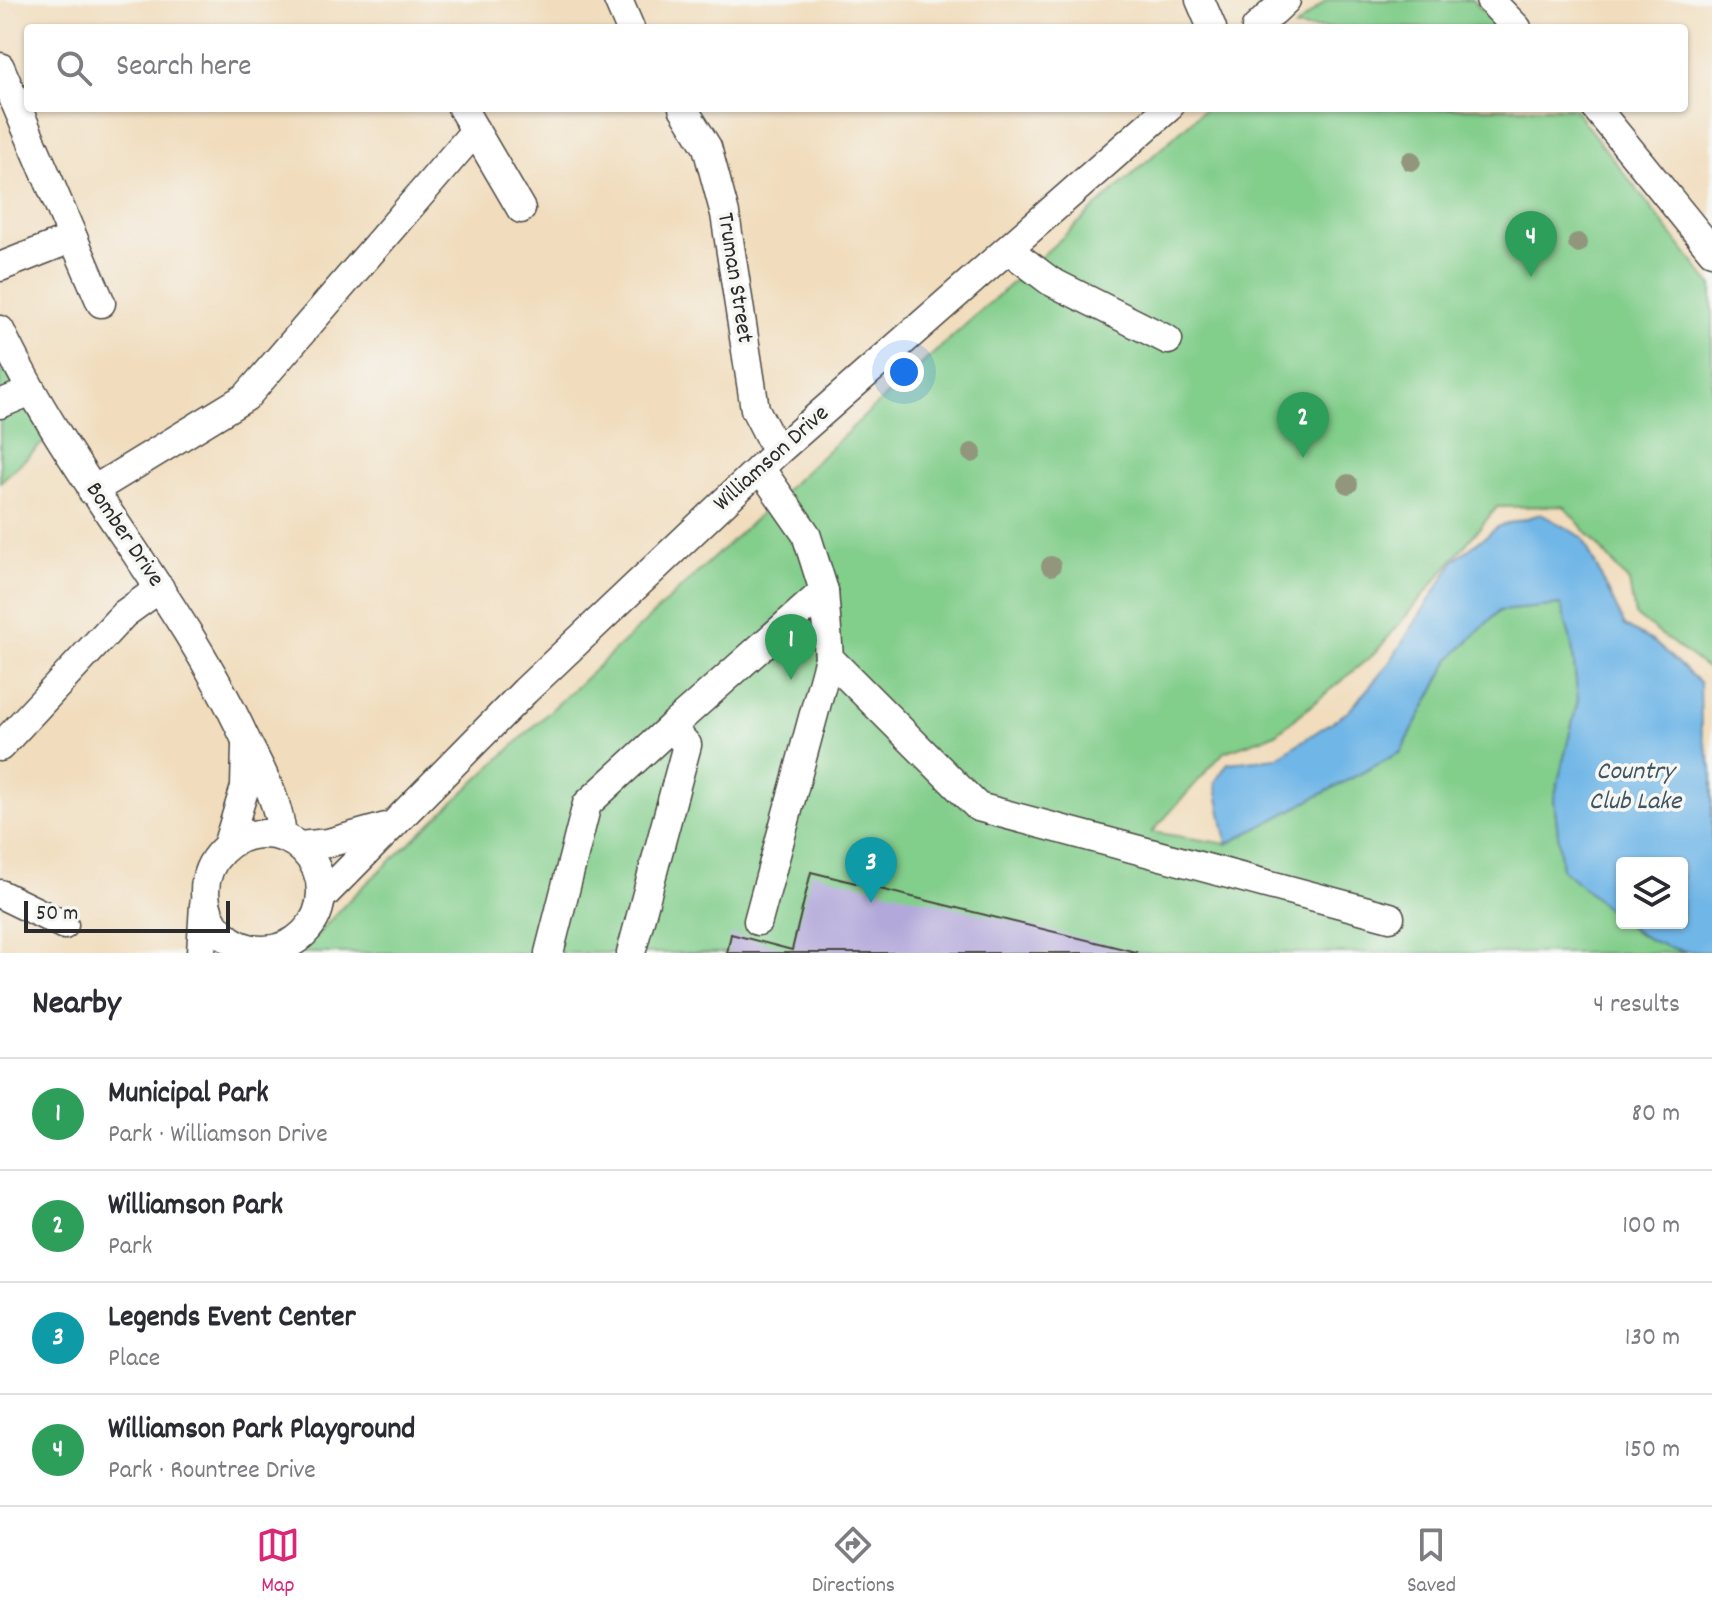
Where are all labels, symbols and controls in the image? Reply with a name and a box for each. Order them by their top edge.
search box [24,24,1688,112]
icon: search [52,46,96,90]
text: Search here [116,47,252,90]
street label: Truman Street [707,210,761,346]
pin: 4 [1505,211,1557,277]
your location [884,352,924,392]
pin: 2 [1277,392,1329,458]
street label: Williamson Drive [707,398,837,520]
street label: Bomber Drive [76,476,172,594]
pin: 1 [765,614,817,680]
water label: Country Club Lake [1589,754,1683,821]
pin: 3 [845,837,897,903]
map controls [1616,857,1688,929]
button: layers [1616,857,1688,929]
scale bar [24,897,230,933]
text: 50 m [36,899,78,930]
text: Nearby [32,981,121,1030]
text: 4 results [1593,987,1680,1024]
text: Municipal Park [108,1074,268,1117]
text: 1 [55,1096,61,1133]
text: 80 m [1632,1096,1680,1133]
text: Park · Williamson Drive [108,1117,328,1154]
text: Williamson Park [108,1186,283,1229]
text: 2 [52,1208,64,1245]
text: 100 m [1622,1208,1680,1245]
text: Park [108,1229,152,1266]
text: Legends Event Center [108,1298,356,1341]
text: 3 [52,1320,64,1357]
text: 130 m [1625,1320,1680,1357]
text: Place [108,1341,160,1378]
text: Williamson Park Playground [108,1410,415,1453]
text: 4 [53,1432,63,1469]
text: 150 m [1624,1432,1680,1469]
text: Park · Rountree Drive [108,1453,316,1490]
tab: Map [256,1523,300,1602]
tab: Directions [812,1523,895,1602]
tab: Saved [1407,1523,1456,1602]

